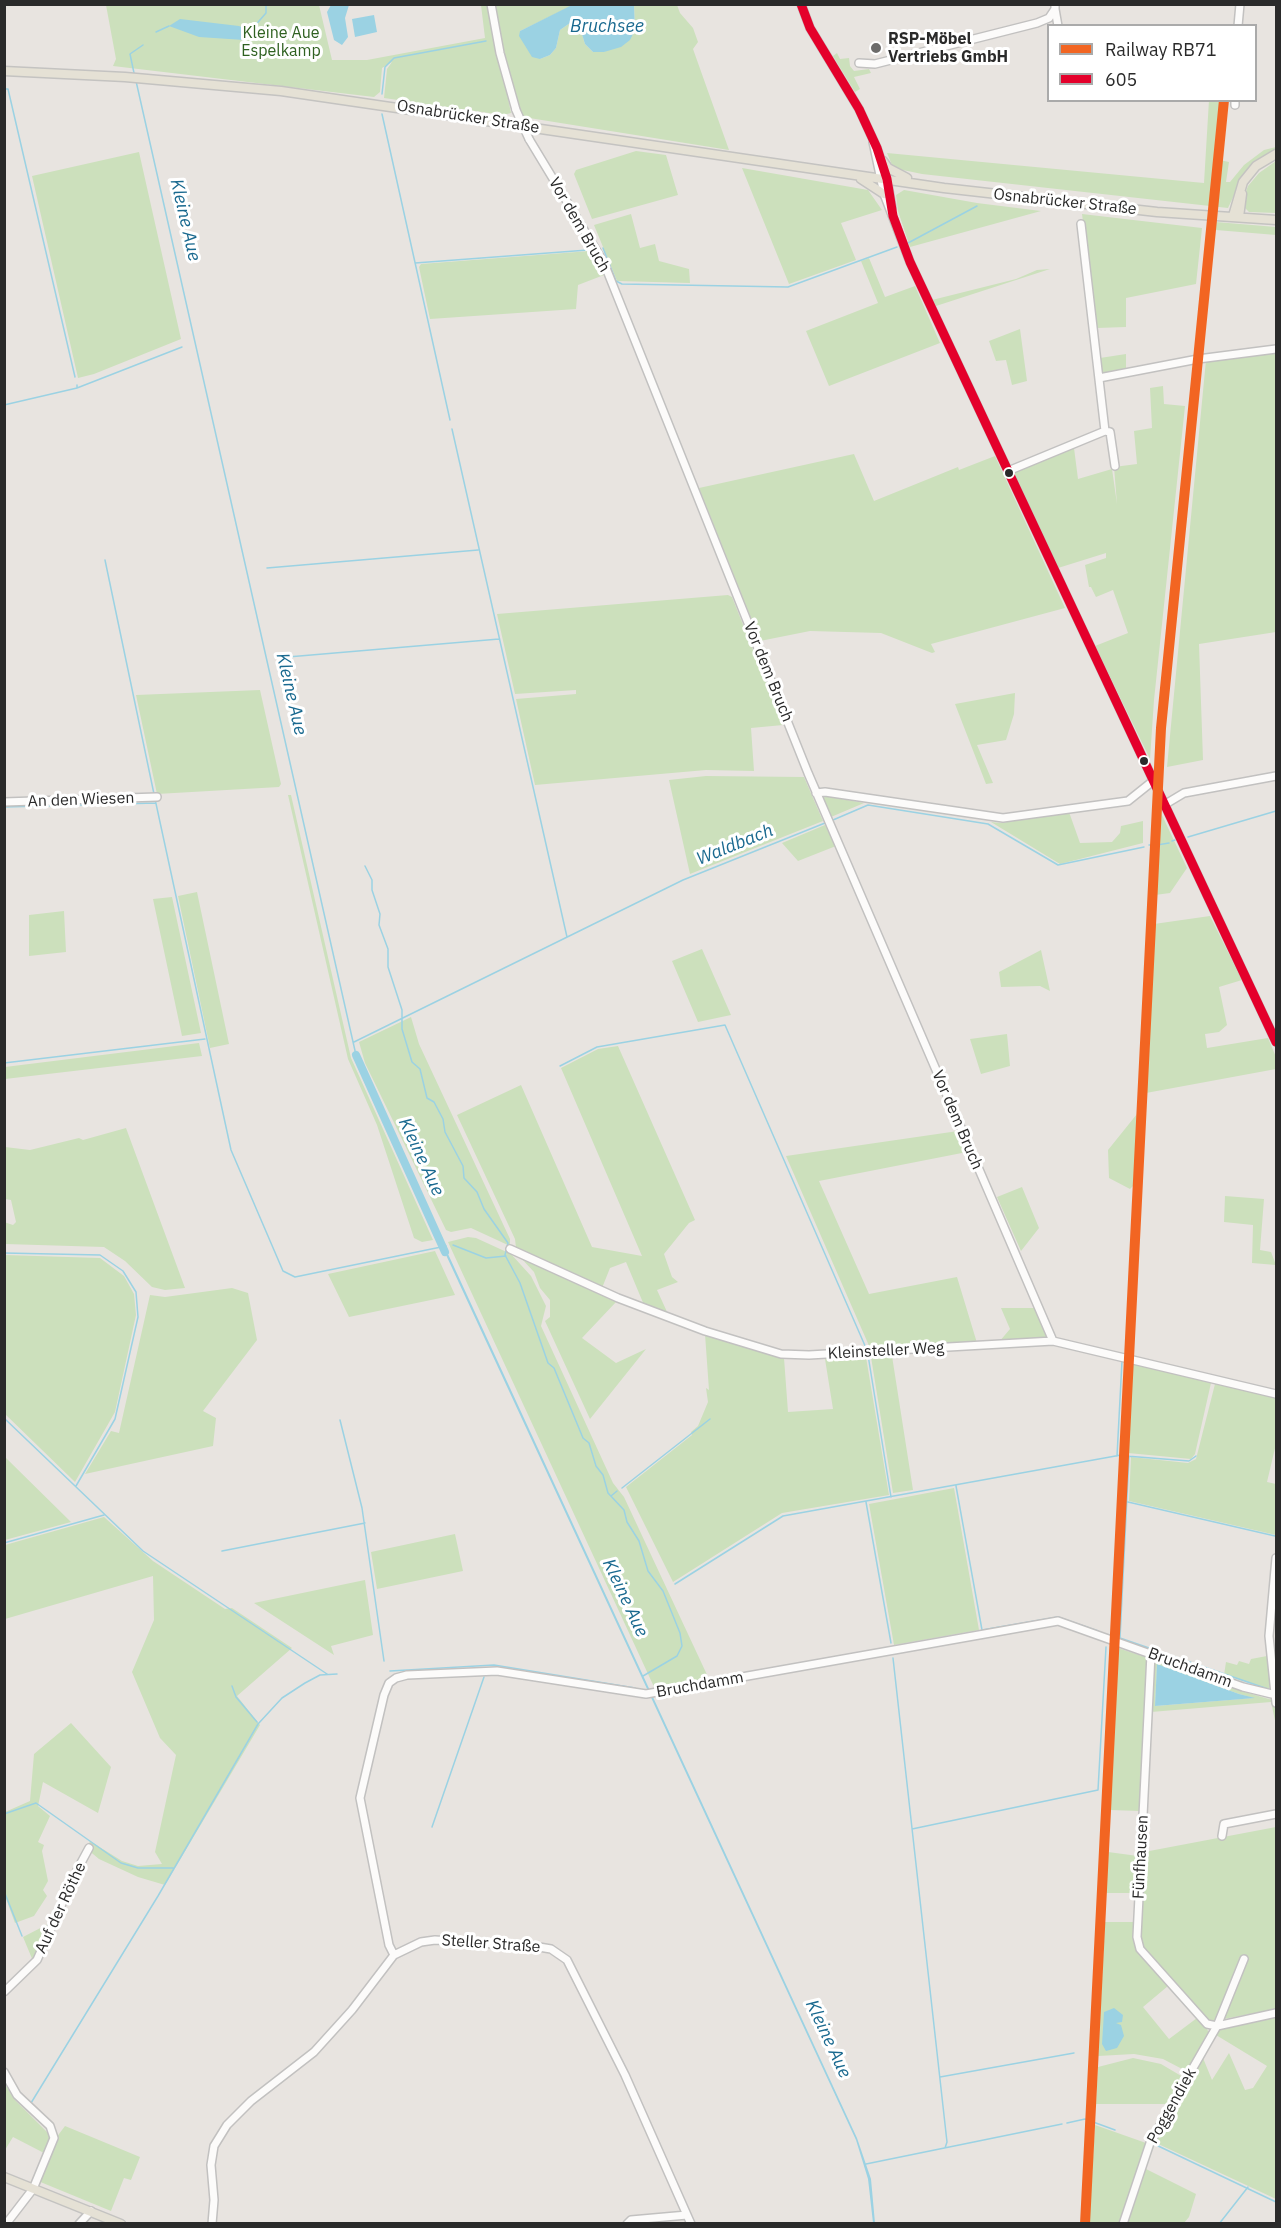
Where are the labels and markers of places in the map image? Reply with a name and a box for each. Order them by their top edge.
place label: RSP-Möbel Vertriebs GmbH [888,29,1008,67]
marker: RSP-Möbel Vertriebs GmbH [869,41,883,55]
unlabelled marker [1003,467,1015,479]
unlabelled marker [1138,755,1150,767]

